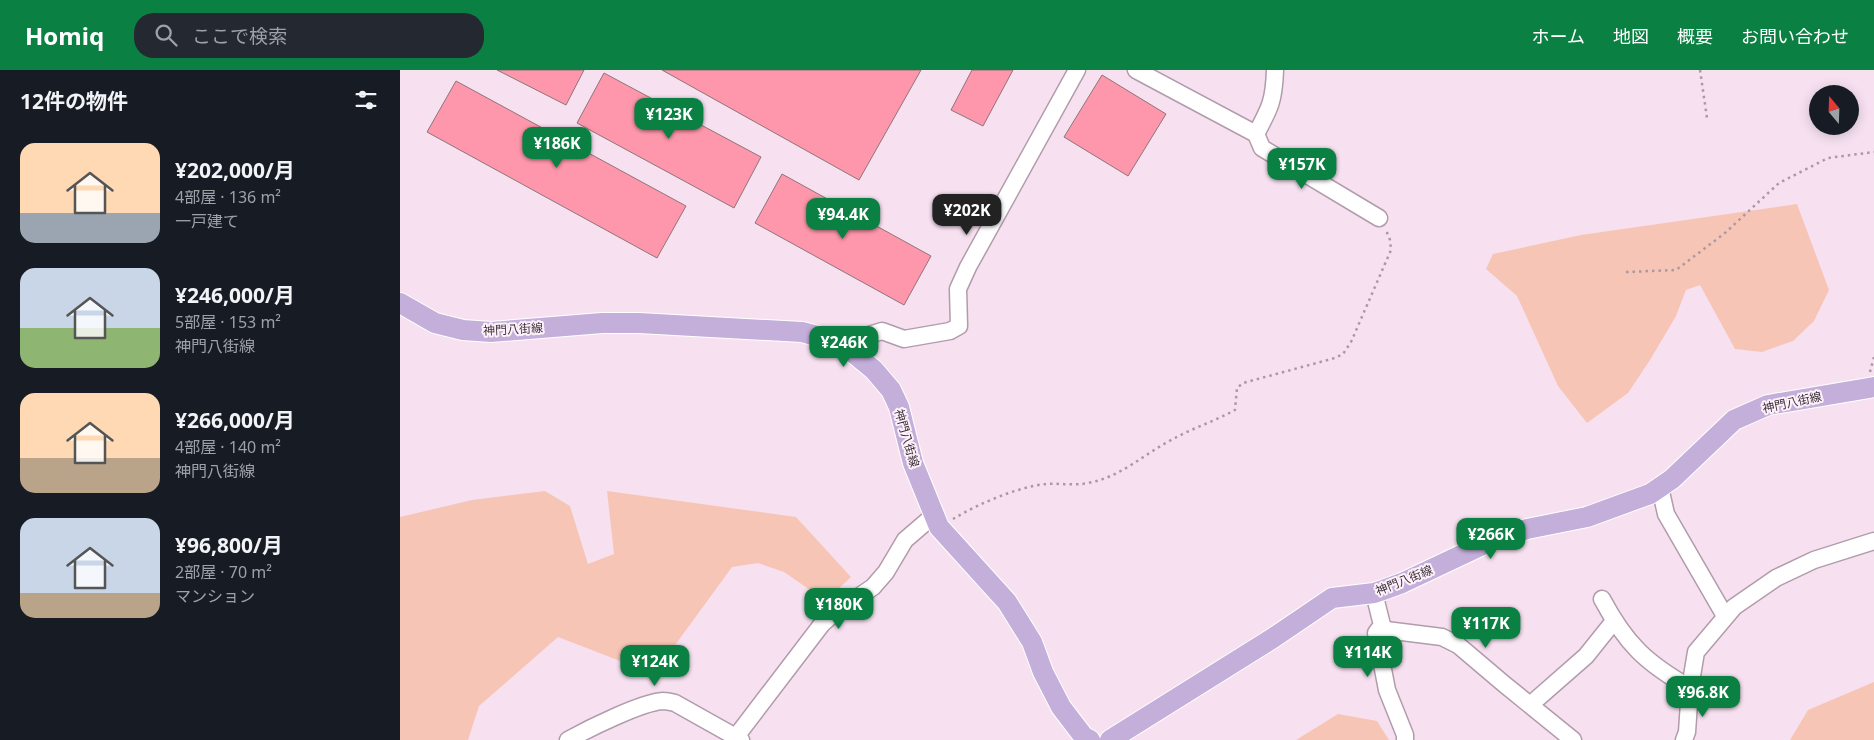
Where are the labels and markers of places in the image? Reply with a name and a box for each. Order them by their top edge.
pin: ¥123K [634,98,704,140]
pin: ¥186K [522,126,592,169]
pin: ¥157K [1267,148,1337,190]
pin: ¥202K [932,194,1002,236]
pin: ¥94.4K [802,198,884,240]
pin: ¥246K [809,326,879,368]
pin: ¥266K [1456,518,1526,560]
pin: ¥180K [804,588,874,630]
pin: ¥117K [1451,606,1521,649]
pin: ¥114K [1333,636,1403,678]
pin: ¥124K [620,644,690,687]
pin: ¥96.8K [1662,676,1744,718]

